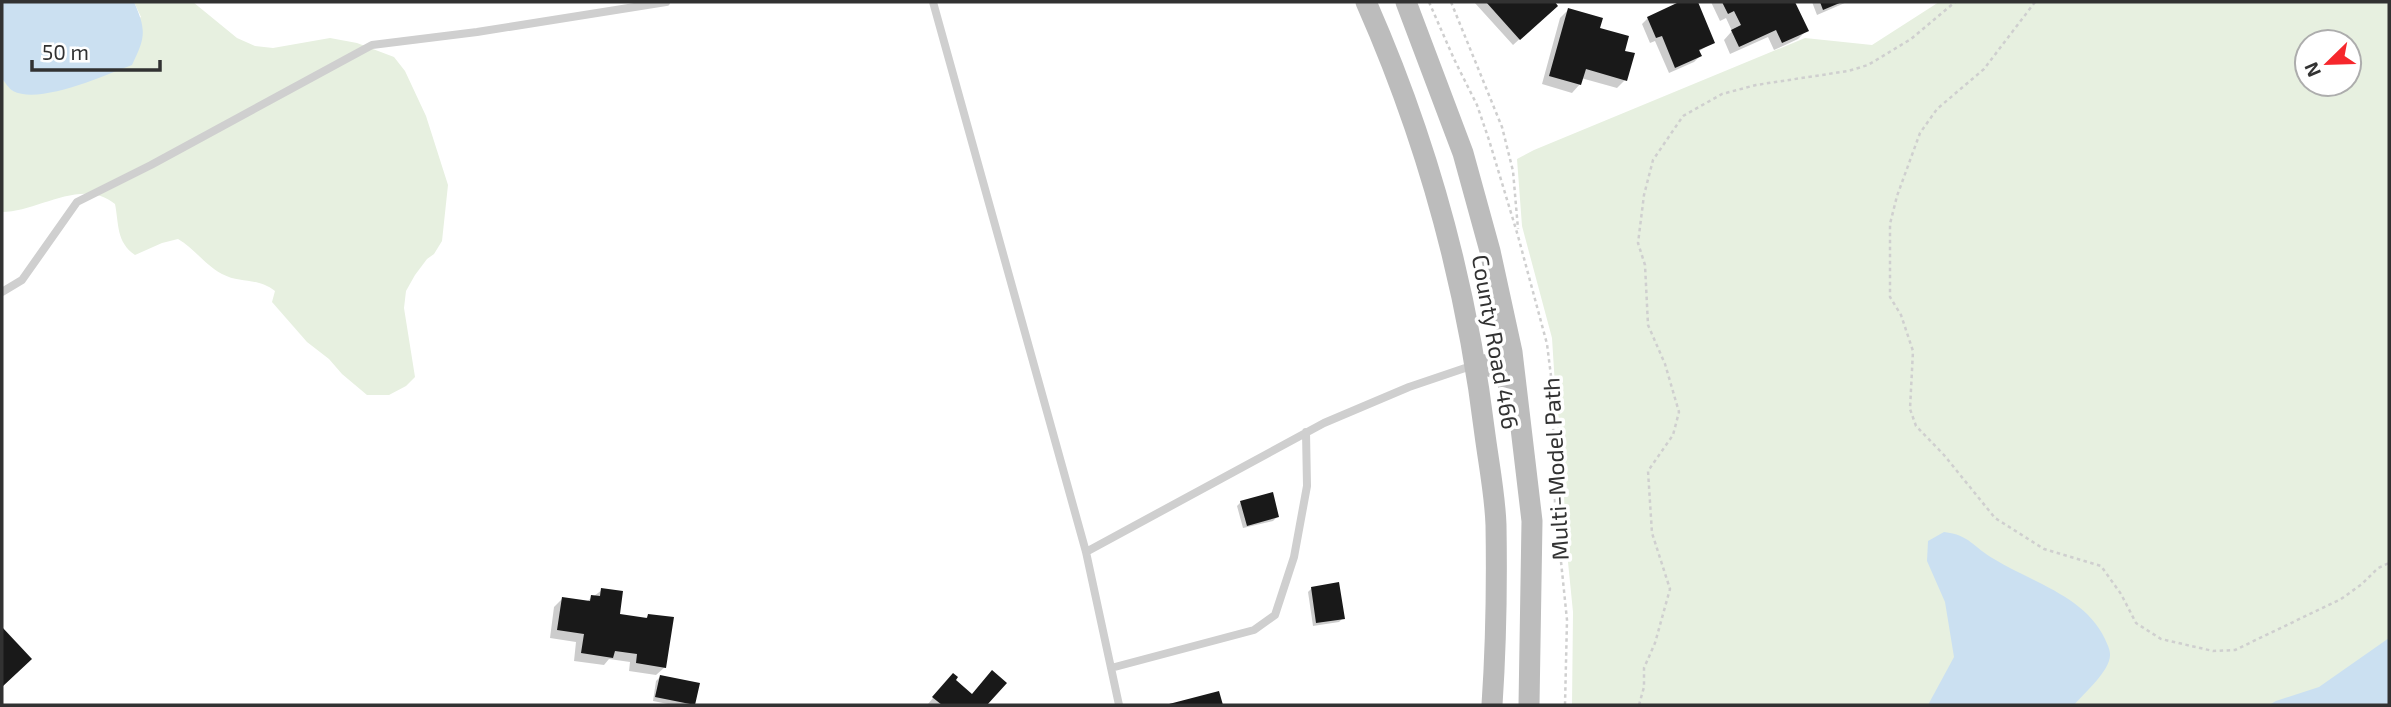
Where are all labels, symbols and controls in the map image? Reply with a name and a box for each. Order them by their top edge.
scale bar [32,28,159,72]
north arrow [2293,28,2363,98]
text: 50 m [42,39,89,64]
text: N [2299,59,2325,81]
street label: County Road 466 [1467,252,1525,431]
street label: Multi-Model Path [1536,377,1574,561]

